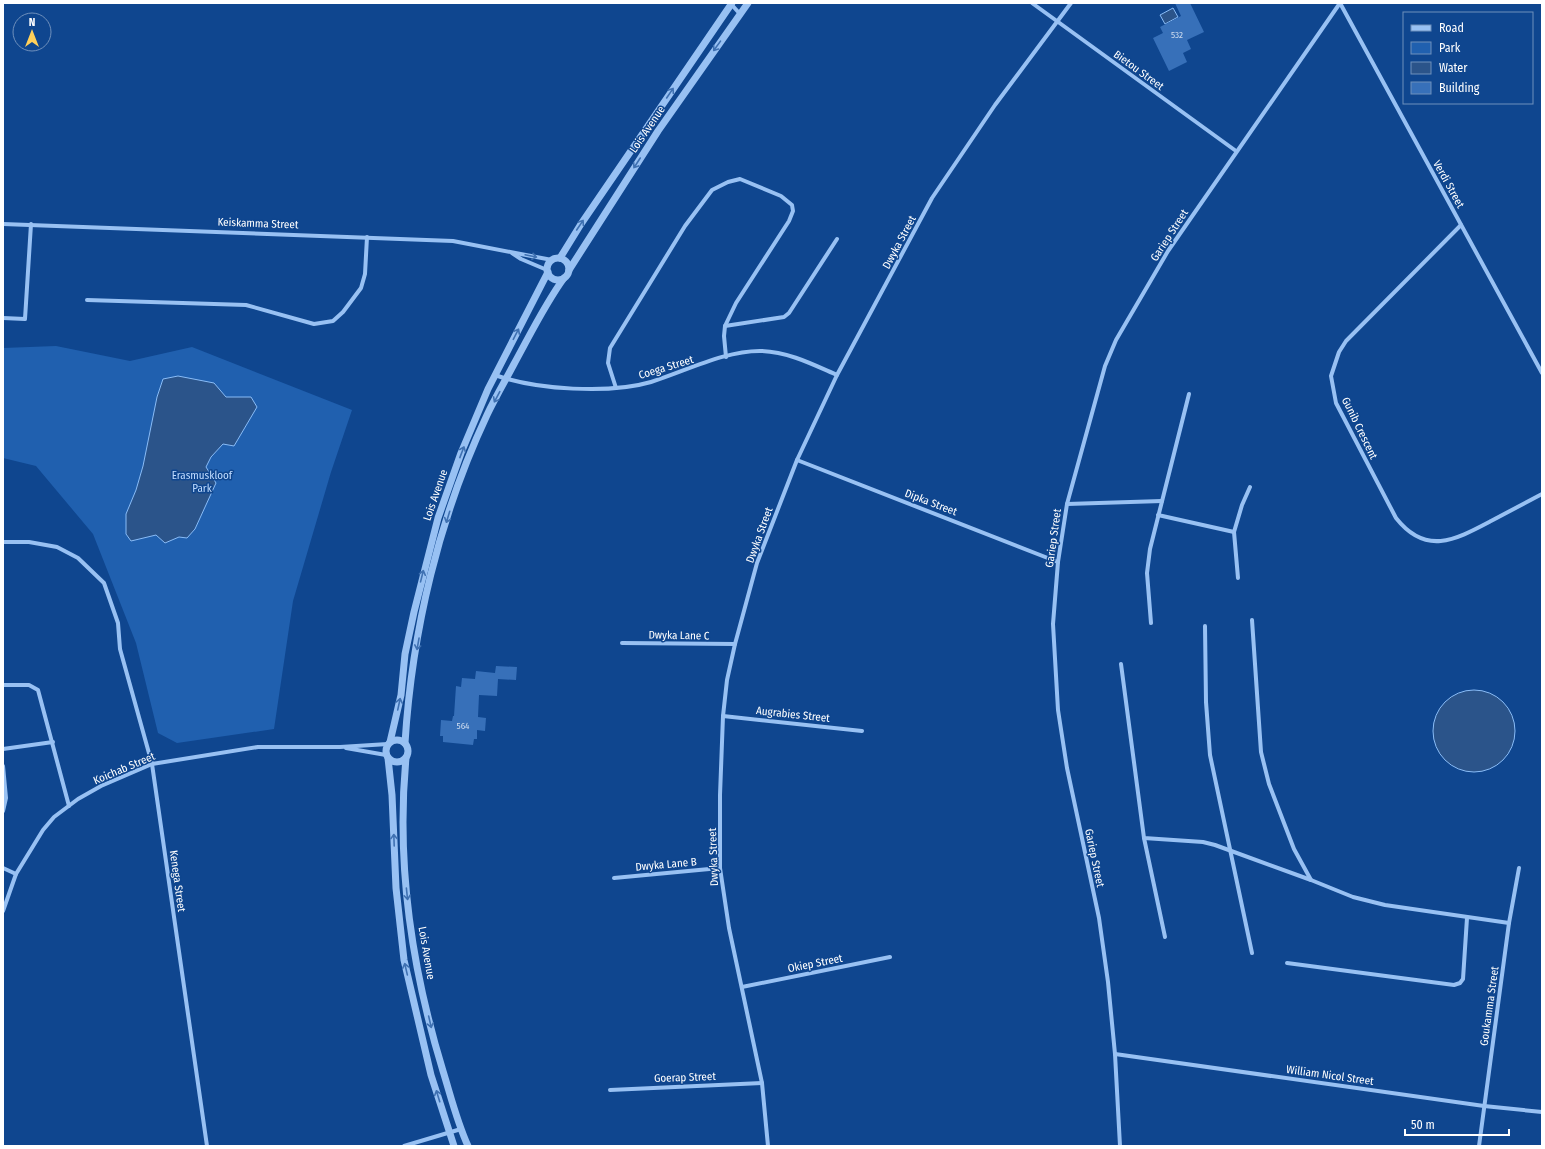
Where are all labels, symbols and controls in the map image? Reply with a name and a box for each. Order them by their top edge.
north arrow [12,12,52,52]
legend [1403,12,1533,104]
text: N [29,16,35,29]
text: Road [1439,21,1464,35]
house number: 532 [1171,30,1183,40]
one-way arrow [712,40,721,51]
text: Park [1439,41,1461,55]
street label: Bietou Street [1111,48,1167,93]
text: Water [1439,61,1468,75]
text: Building [1439,81,1480,95]
one-way arrow [666,88,674,99]
street label: Lois Avenue [627,103,668,155]
one-way arrow [633,158,641,169]
street label: Verdi Street [1430,158,1467,211]
street label: Gariep Street [1148,207,1191,264]
street label: Dwyka Street [880,213,919,271]
street label: Keiskamma Street [217,216,299,231]
one-way arrow [577,219,585,231]
one-way arrow [524,252,537,260]
one-way arrow [512,329,520,341]
street label: Coega Street [637,353,695,382]
one-way arrow [493,391,500,403]
street label: Gunib Crescent [1339,395,1380,462]
one-way arrow [458,447,466,459]
street label: Lois Avenue [421,468,450,523]
park label: Erasmuskloof Park [172,469,233,495]
street label: Dipka Street [903,487,959,519]
street label: Dwyka Street [743,505,776,565]
street label: Gariep Street [1043,507,1064,568]
one-way arrow [444,511,451,524]
one-way arrow [419,570,427,583]
street label: Dwyka Lane C [648,628,710,643]
one-way arrow [413,637,421,650]
one-way arrow [395,698,403,711]
street label: Augrabies Street [755,704,831,725]
house number: 564 [457,721,470,731]
street label: Koichab Street [91,750,157,787]
street label: Dwyka Street [706,827,721,886]
street label: Gariep Street [1082,828,1107,889]
one-way arrow [390,834,398,847]
street label: Kenega Street [167,849,188,913]
street label: Dwyka Lane B [635,855,697,874]
one-way arrow [404,887,411,900]
street label: Lois Avenue [415,926,438,981]
street label: Okiep Street [786,952,844,975]
one-way arrow [402,963,410,976]
street label: Goukamma Street [1477,965,1502,1047]
one-way arrow [426,1015,434,1028]
street label: William Nicol Street [1285,1063,1375,1088]
street label: Goerap Street [654,1070,717,1085]
one-way arrow [434,1089,441,1102]
scale bar [1405,1111,1509,1137]
text: 50 m [1411,1118,1435,1132]

